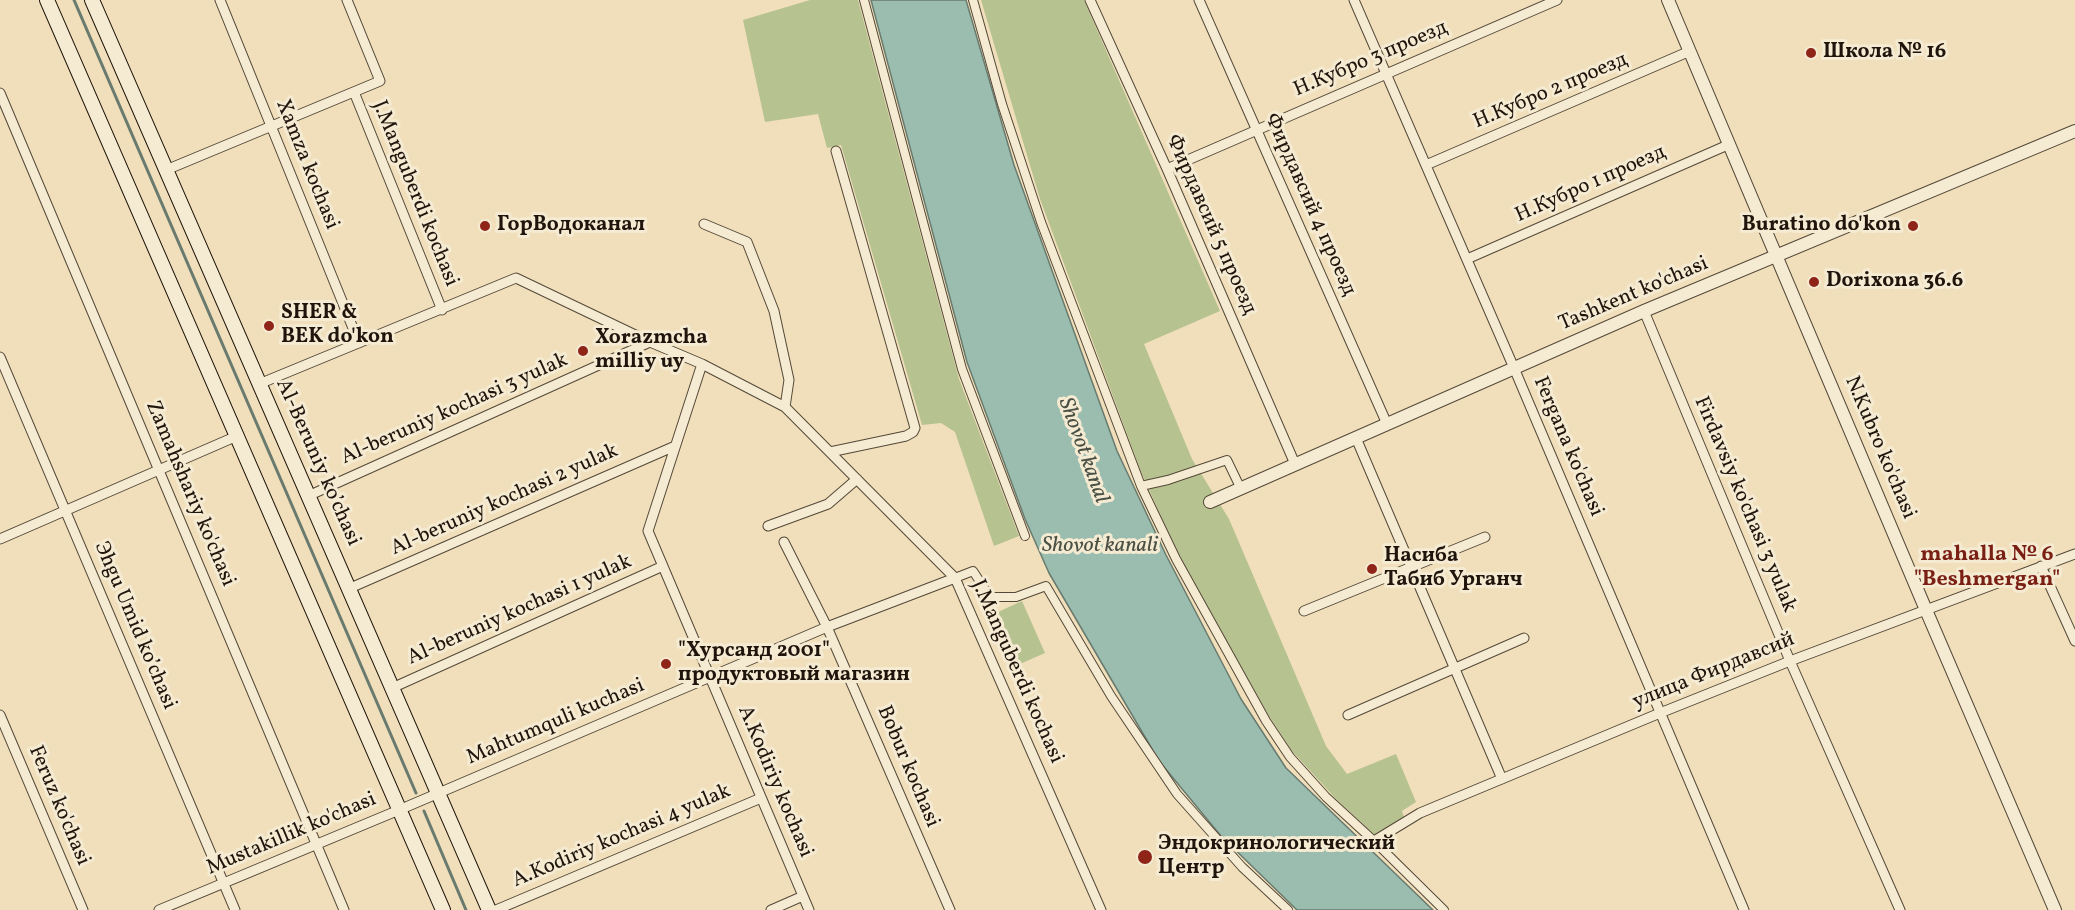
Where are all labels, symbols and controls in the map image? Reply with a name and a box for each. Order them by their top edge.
street label: Н.Кубро 3 проезд [1290,16,1452,104]
place label: Школа № 16 [1823,40,1946,66]
marker: Школа № 16 [1804,46,1818,60]
street label: Н.Кубро 2 проезд [1470,48,1632,136]
street label: Xamza kochasi [269,96,343,234]
street label: J.Manguberdi kochasi [365,97,463,291]
street label: Фирдавсий 4 проезд [1257,110,1361,300]
street label: Фирдавсий 5 проезд [1159,131,1261,319]
street label: Н.Кубро 1 проезд [1512,141,1670,229]
place label: ГорВодоканал [497,213,645,239]
place label: Buratino do'kon [1742,213,1901,239]
marker: ГорВодоканал [478,219,492,233]
marker: Buratino do'kon [1906,219,1920,233]
street label: Tashkent ko'chasi [1555,252,1713,338]
place label: Dorixona 36.6 [1826,269,1963,295]
marker: Dorixona 36.6 [1807,275,1821,289]
place label: SHER & BEK do'kon [281,301,394,351]
marker: SHER & BEK do'kon [262,319,276,333]
place label: Xorazmcha milliy uy [595,326,708,376]
marker: Xorazmcha milliy uy [576,344,590,358]
street label: Al-beruniy kochasi 3 yulak [338,349,572,471]
street label: Fergana ko'chasi [1526,373,1608,521]
street label: N.Kubro ko'chasi [1838,373,1920,523]
street label: Al-Beruniy ko’chasi [269,376,365,550]
street label: Firdavsiy ko'chasi 3 yulak [1687,393,1801,617]
water label: Shovot kanal [1051,395,1113,507]
street label: Zamahshariy ko'chasi [138,397,240,591]
street label: Al-beruniy kochasi 2 yulak [387,439,623,563]
water label: Shovot kanali [1042,534,1158,560]
street label: Эhgu Umid ko’chasi [87,538,181,714]
district label: mahalla № 6 "Beshmergan" [1914,543,2060,594]
place label: Насиба Табиб Урганч [1384,544,1522,594]
street label: Al-beruniy kochasi 1 yulak [404,550,636,672]
marker: Насиба Табиб Урганч [1365,562,1379,576]
street label: J.Manguberdi kochasi [964,576,1068,768]
street label: улица Фирдавсий [1629,628,1799,716]
place label: "Хурсанд 2001" продуктовый магазин [678,639,910,689]
marker: "Хурсанд 2001" продуктовый магазин [659,657,673,671]
street label: Mahtumquli kuchasi [463,674,649,772]
street label: A.Kodiriy kochasi [731,702,817,862]
street label: Bobur kochasi [870,702,944,832]
street label: Feruz ko'chasi [21,742,95,870]
street label: A.Kodiriy kochasi 4 yulak [509,780,735,894]
street label: Mustakillik ko'chasi [203,788,381,882]
place label: Эндокринологический Центр [1158,832,1395,882]
marker: Эндокринологический Центр [1136,848,1154,866]

